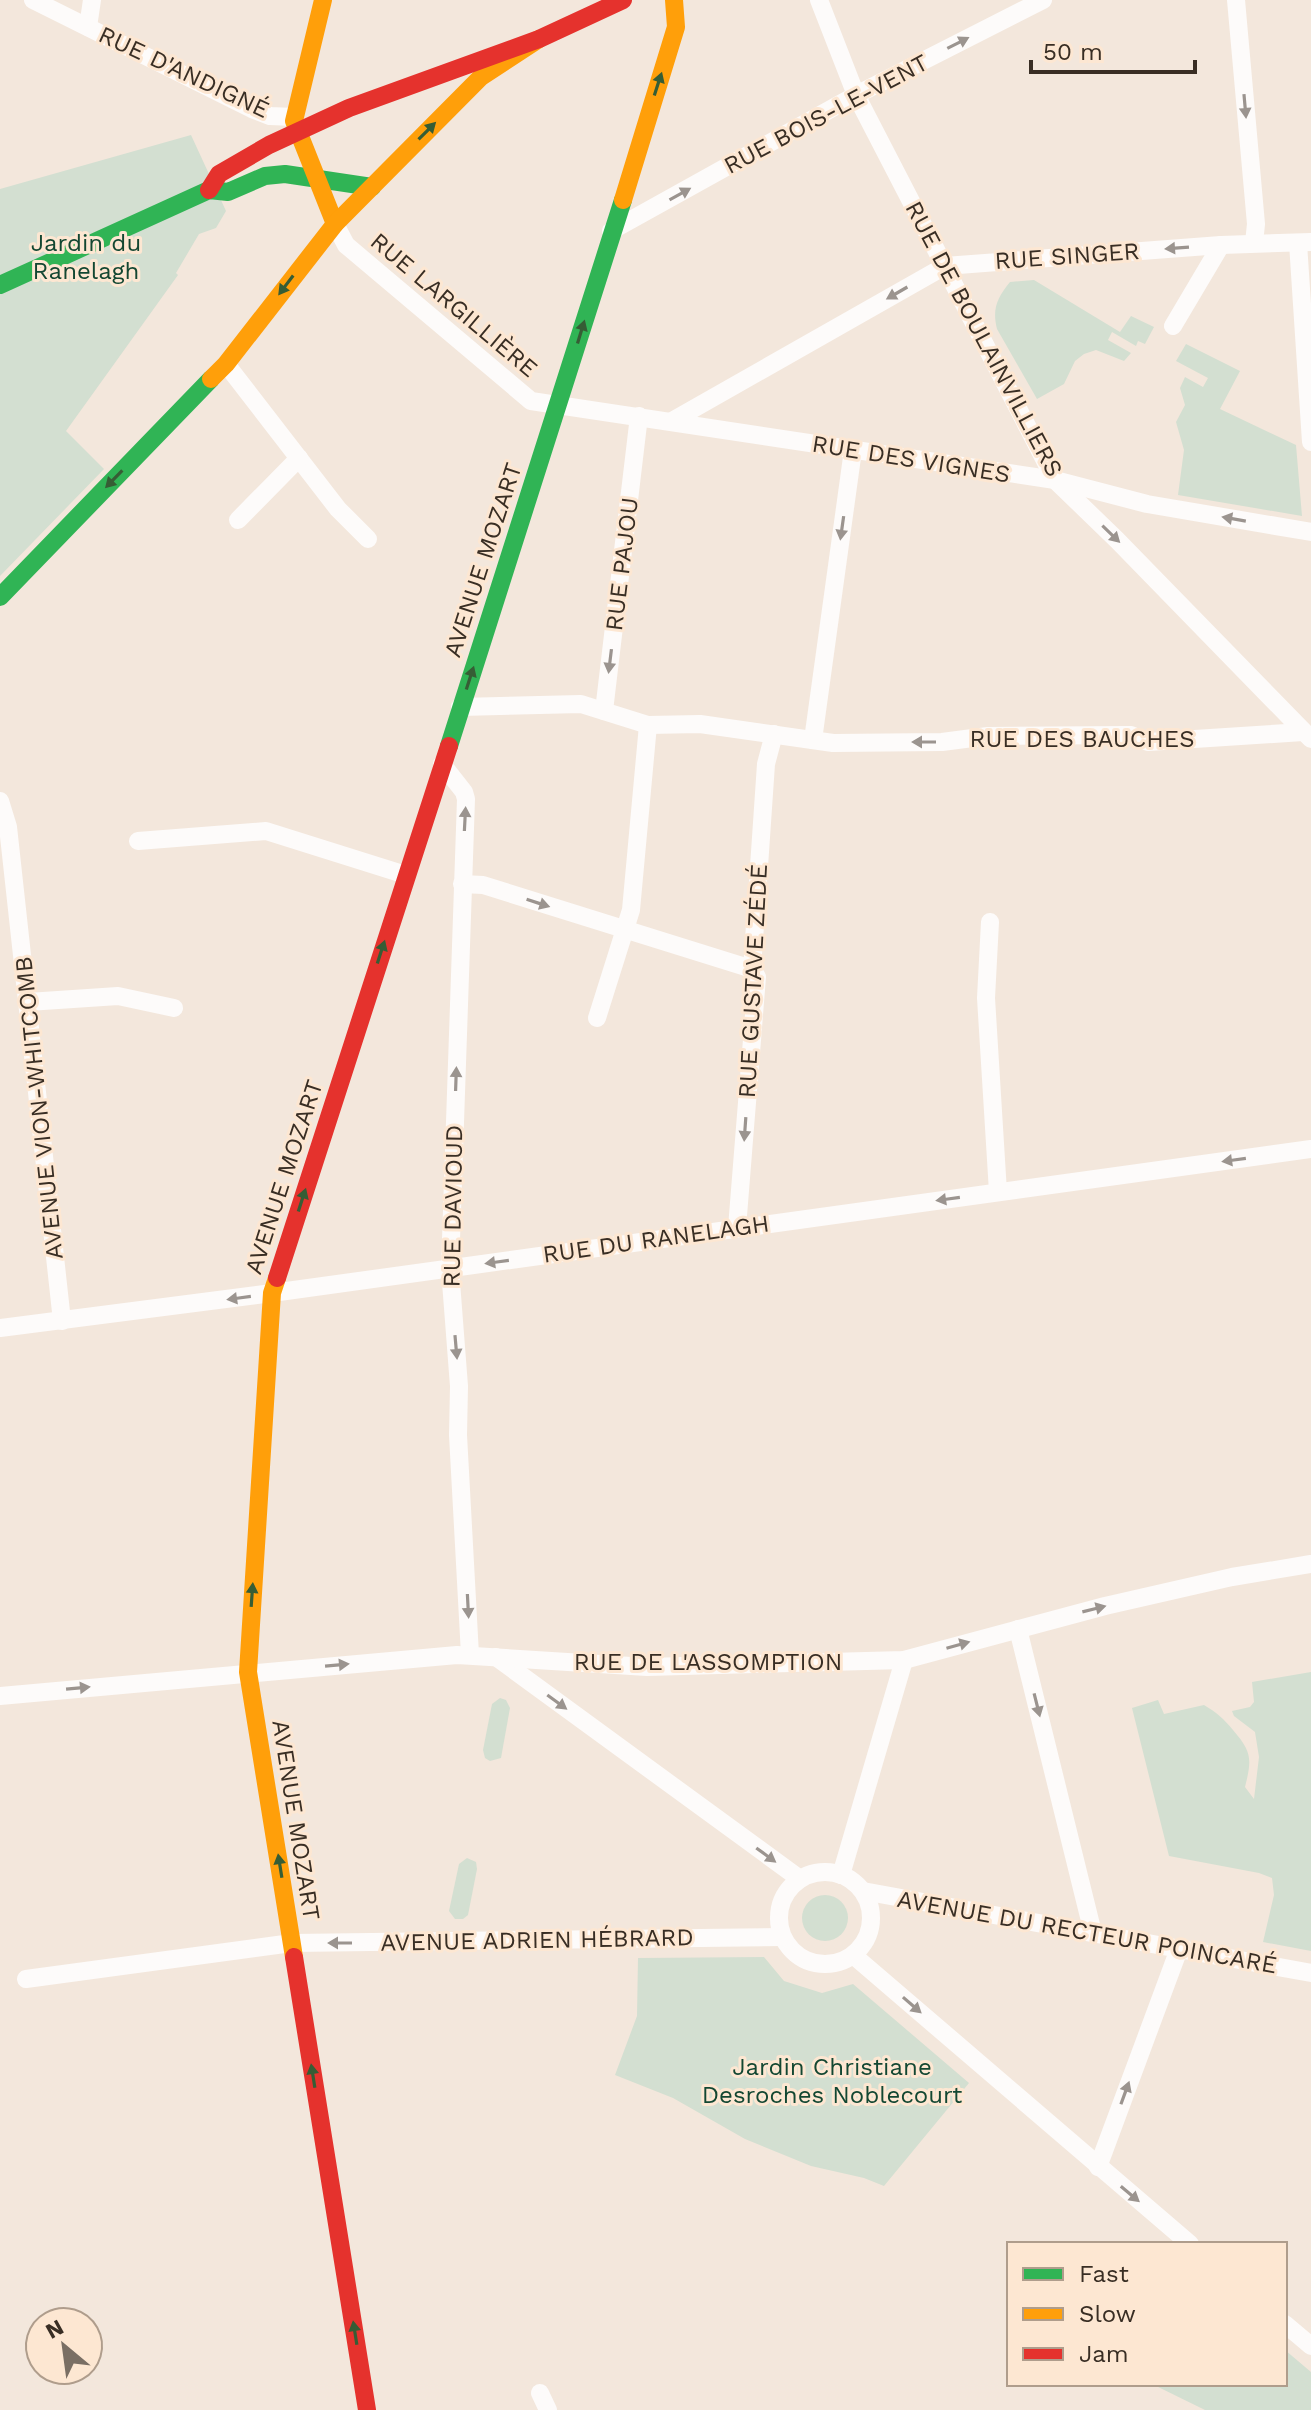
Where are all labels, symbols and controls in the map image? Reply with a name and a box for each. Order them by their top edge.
street label: RUE D'ANDIGNÉ [94,20,274,124]
scale bar [1031,24,1195,74]
one-way arrow [946,37,969,50]
text: 50 m [1043,38,1103,66]
street label: RUE BOIS-LE-VENT [719,48,933,180]
one-way arrow [652,71,664,95]
one-way arrow [1239,94,1252,119]
one-way arrow [417,122,435,141]
one-way arrow [668,187,691,200]
street label: RUE DE BOULAINVILLIERS [899,196,1069,482]
street label: RUE LARGILLIÈRE [365,227,543,383]
park label: Jardin du Ranelagh [31,229,141,285]
street label: RUE SINGER [994,237,1140,275]
one-way arrow [1164,242,1189,255]
one-way arrow [279,275,295,295]
one-way arrow [886,286,908,300]
one-way arrow [575,320,588,344]
street label: RUE DES VIGNES [810,430,1012,488]
street label: AVENUE MOZART [438,459,528,661]
one-way arrow [105,470,123,489]
street label: RUE PAJOU [600,496,644,632]
one-way arrow [1221,512,1246,524]
one-way arrow [836,516,849,541]
one-way arrow [1101,524,1120,543]
one-way arrow [603,649,616,674]
one-way arrow [464,666,476,690]
street label: RUE DES BAUCHES [969,725,1195,753]
one-way arrow [911,736,936,749]
one-way arrow [459,806,472,831]
street label: RUE GUSTAVE ZÉDÉ [733,863,773,1099]
one-way arrow [526,897,550,910]
one-way arrow [376,940,388,964]
street label: AVENUE VION-WHITCOMB [9,955,69,1261]
one-way arrow [449,1066,462,1091]
street label: AVENUE MOZART [239,1076,329,1278]
one-way arrow [738,1117,751,1142]
street label: RUE DAVIOUD [438,1125,468,1287]
one-way arrow [1221,1153,1246,1166]
one-way arrow [296,1187,309,1211]
one-way arrow [936,1193,961,1206]
street label: RUE DU RANELAGH [541,1209,771,1269]
one-way arrow [484,1256,509,1269]
one-way arrow [226,1292,251,1305]
one-way arrow [450,1335,463,1360]
one-way arrow [246,1582,259,1607]
one-way arrow [461,1594,474,1619]
one-way arrow [1081,1603,1106,1615]
one-way arrow [946,1638,970,1651]
street label: RUE DE L'ASSOMPTION [574,1648,842,1676]
one-way arrow [325,1658,350,1671]
one-way arrow [66,1682,91,1695]
one-way arrow [1031,1692,1043,1717]
one-way arrow [546,1693,567,1709]
street label: AVENUE MOZART [266,1718,326,1922]
one-way arrow [756,1847,777,1862]
one-way arrow [273,1853,285,1878]
street label: AVENUE DU RECTEUR POINCARÉ [895,1885,1279,1979]
street label: AVENUE ADRIEN HÉBRARD [380,1923,694,1957]
one-way arrow [327,1937,352,1949]
one-way arrow [903,1996,922,2014]
park label: Jardin Christiane Desroches Noblecourt [702,2053,962,2109]
one-way arrow [306,2064,319,2089]
one-way arrow [1119,2081,1132,2105]
one-way arrow [1120,2185,1140,2202]
legend [1007,2242,1287,2386]
text: Fast [1079,2260,1129,2288]
text: Slow [1079,2300,1136,2328]
north arrow [24,2306,104,2386]
text: N [41,2314,68,2344]
one-way arrow [348,2320,361,2345]
text: Jam [1079,2340,1129,2368]

